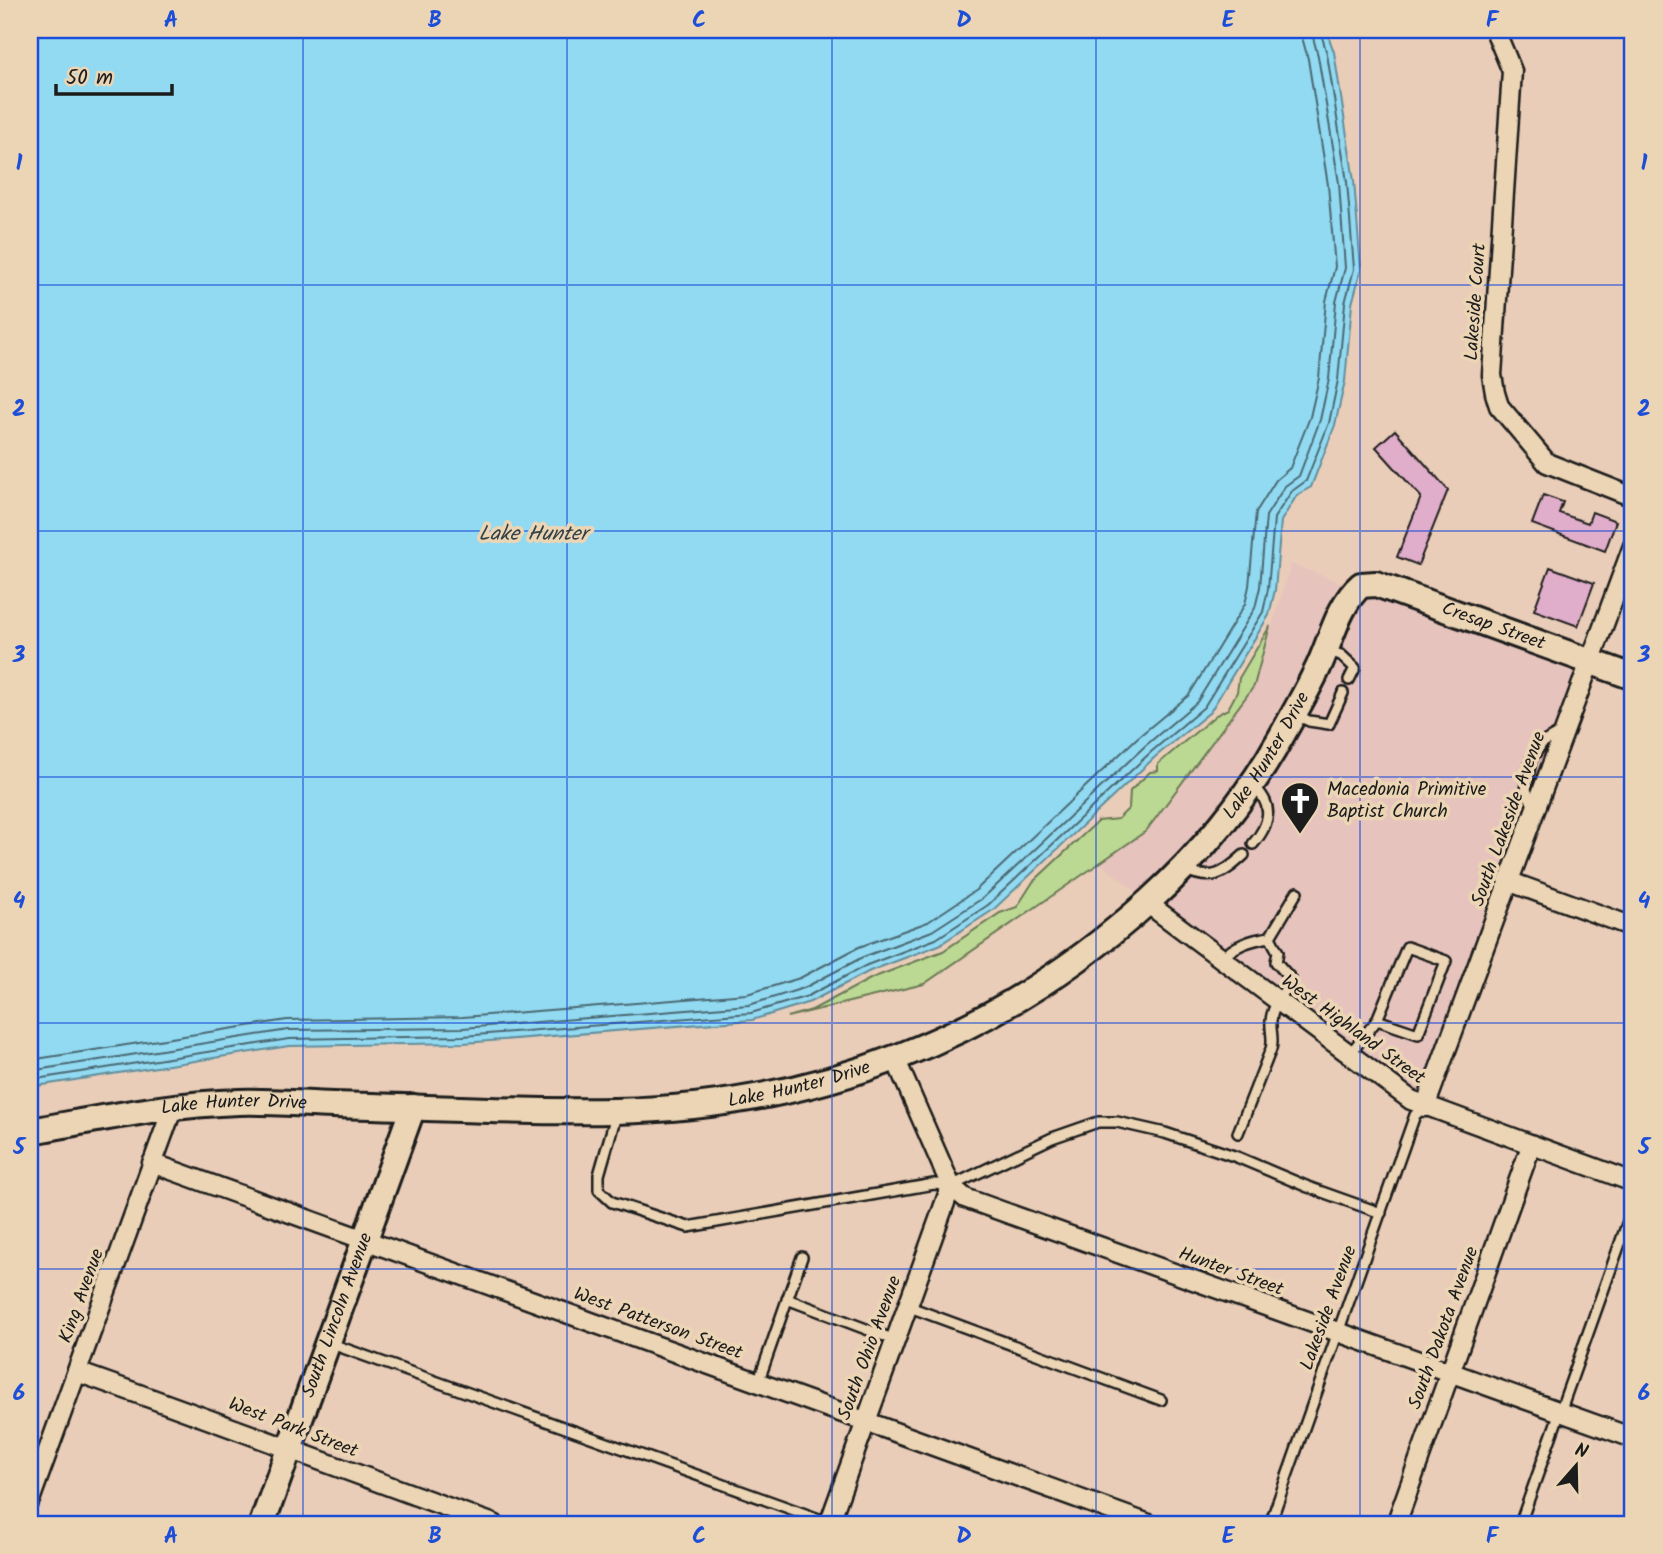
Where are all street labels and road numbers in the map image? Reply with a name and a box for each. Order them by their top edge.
street label: Lakeside Court [1457,242,1495,362]
street label: Cresap Street [1437,594,1550,659]
street label: Lake Hunter Drive [1216,686,1318,826]
street label: South Lakeside Avenue [1463,727,1555,911]
street label: West Highland Street [1275,967,1432,1093]
street label: Lake Hunter Drive [726,1053,875,1116]
street label: Lake Hunter Drive [159,1087,308,1124]
street label: South Lincoln Avenue [294,1228,381,1402]
street label: Hunter Street [1174,1239,1288,1305]
street label: Lakeside Avenue [1293,1241,1366,1375]
street label: South Dakota Avenue [1401,1242,1488,1414]
street label: King Avenue [51,1244,113,1347]
street label: South Ohio Avenue [830,1271,910,1424]
street label: West Patterson Street [569,1279,747,1369]
street label: West Park Street [224,1389,363,1467]

